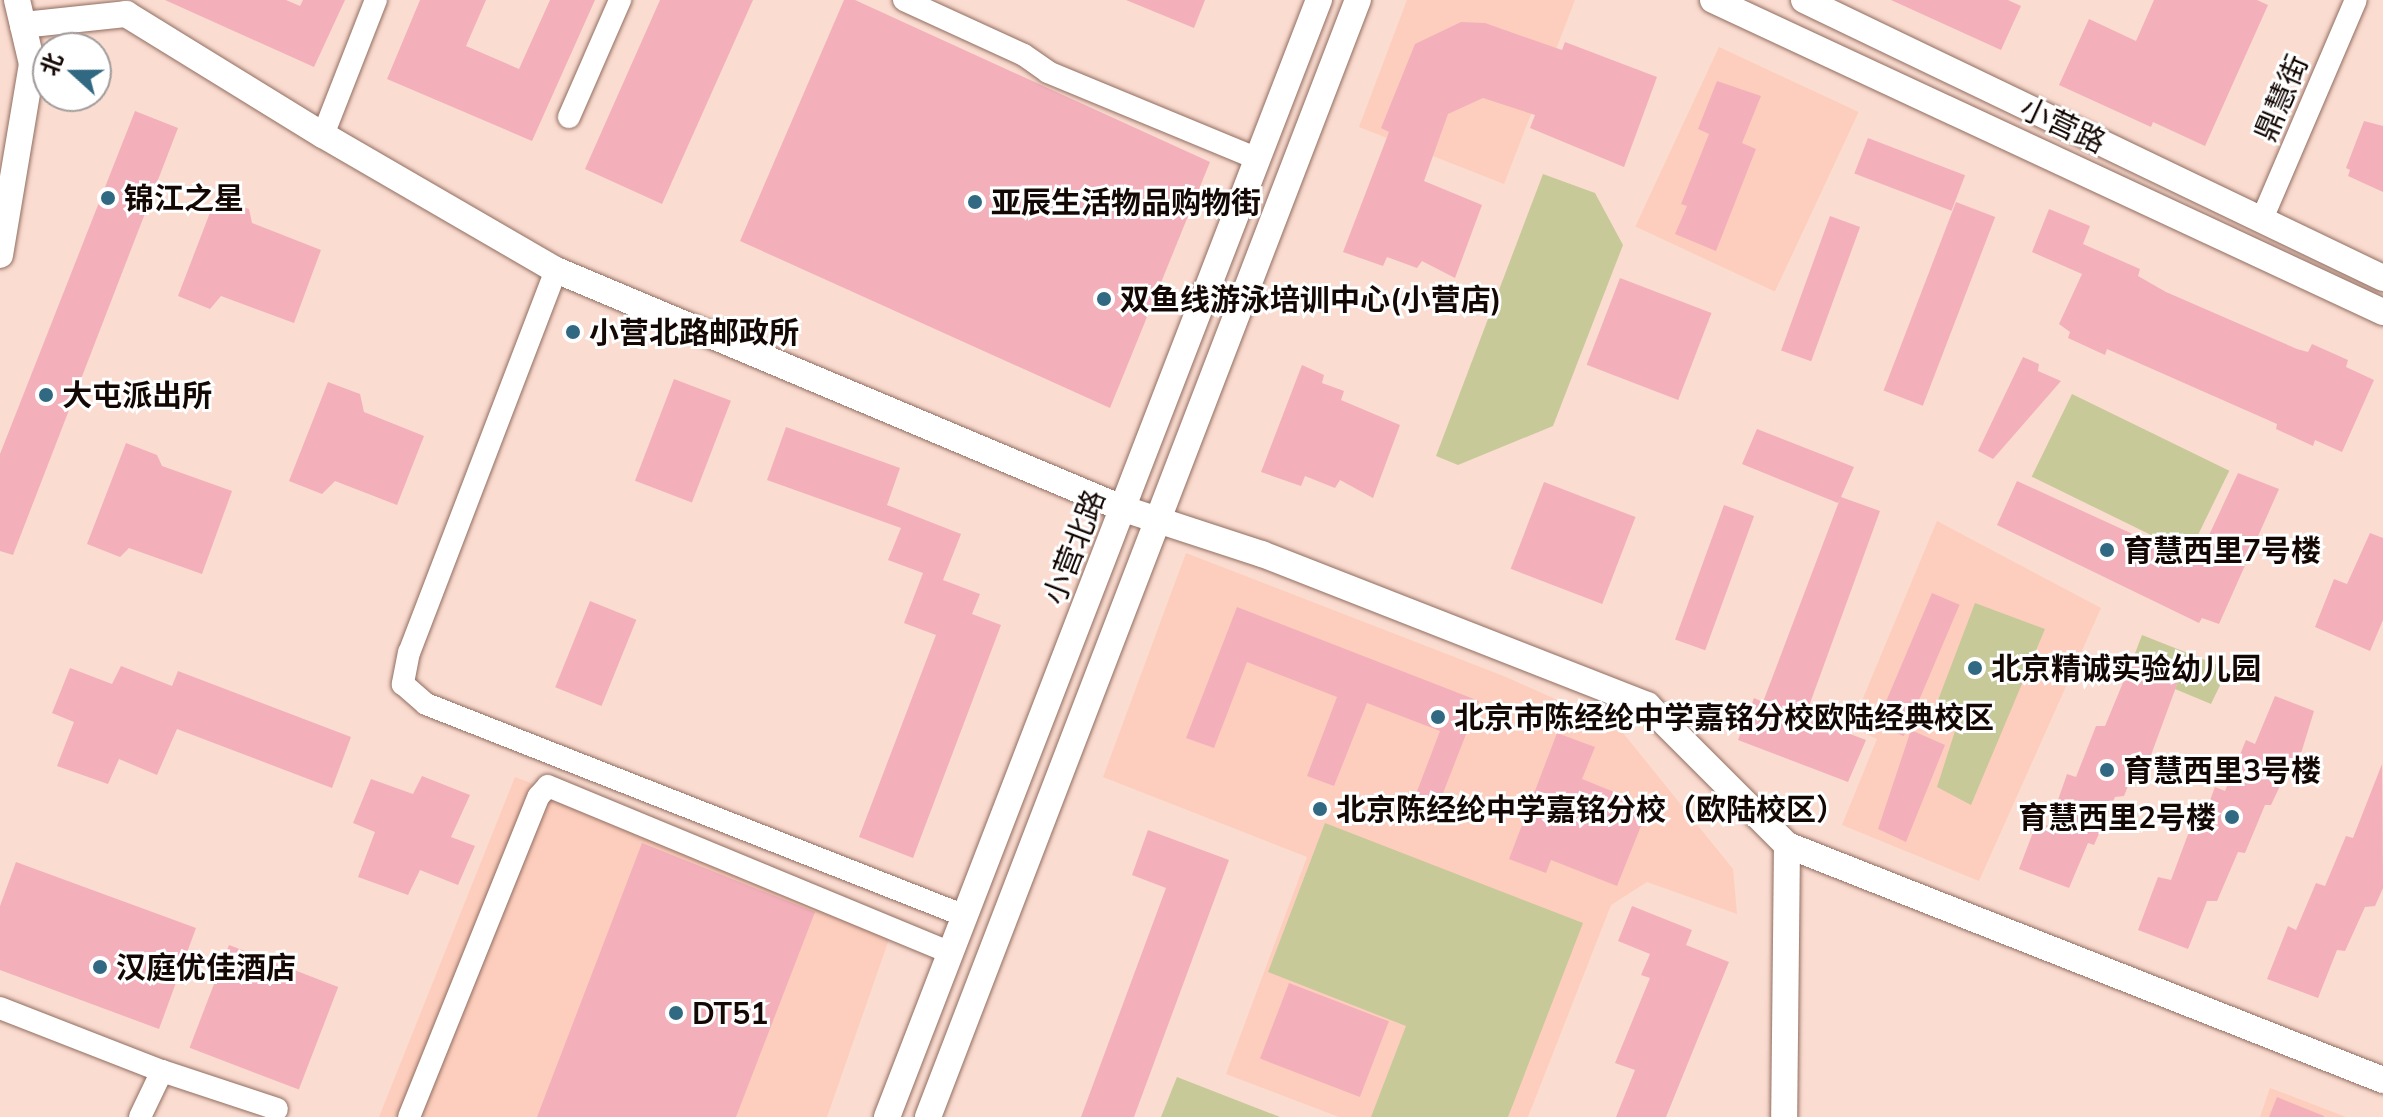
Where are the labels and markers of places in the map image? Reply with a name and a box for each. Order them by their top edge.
place label: 锦江之星 [124,180,244,216]
place label: 亚辰生活物品购物街 [991,184,1261,220]
marker: 锦江之星 [99,189,117,207]
marker: 亚辰生活物品购物街 [966,193,984,211]
place label: 双鱼线游泳培训中心(小营店) [1120,281,1501,317]
marker: 双鱼线游泳培训中心(小营店) [1095,290,1113,308]
place label: 小营北路邮政所 [589,314,799,350]
marker: 小营北路邮政所 [564,323,582,341]
place label: 大屯派出所 [62,377,212,413]
marker: 大屯派出所 [37,386,55,404]
place label: 育慧西里7号楼 [2123,532,2321,568]
marker: 育慧西里7号楼 [2098,541,2116,559]
place label: 北京精诚实验幼儿园 [1991,650,2261,686]
marker: 北京精诚实验幼儿园 [1966,659,1984,677]
place label: 北京市陈经纶中学嘉铭分校欧陆经典校区 [1454,699,1994,735]
marker: 北京市陈经纶中学嘉铭分校欧陆经典校区 [1429,708,1447,726]
place label: 育慧西里3号楼 [2123,752,2321,788]
marker: 育慧西里3号楼 [2098,761,2116,779]
place label: 北京陈经纶中学嘉铭分校（欧陆校区） [1336,791,1846,827]
place label: 育慧西里2号楼 [2018,799,2216,835]
marker: 北京陈经纶中学嘉铭分校（欧陆校区） [1311,800,1329,818]
marker: 育慧西里2号楼 [2223,808,2241,826]
place label: 汉庭优佳酒店 [116,949,296,985]
marker: 汉庭优佳酒店 [91,958,109,976]
place label: DT51 [692,995,768,1031]
marker: DT51 [667,1004,685,1022]

